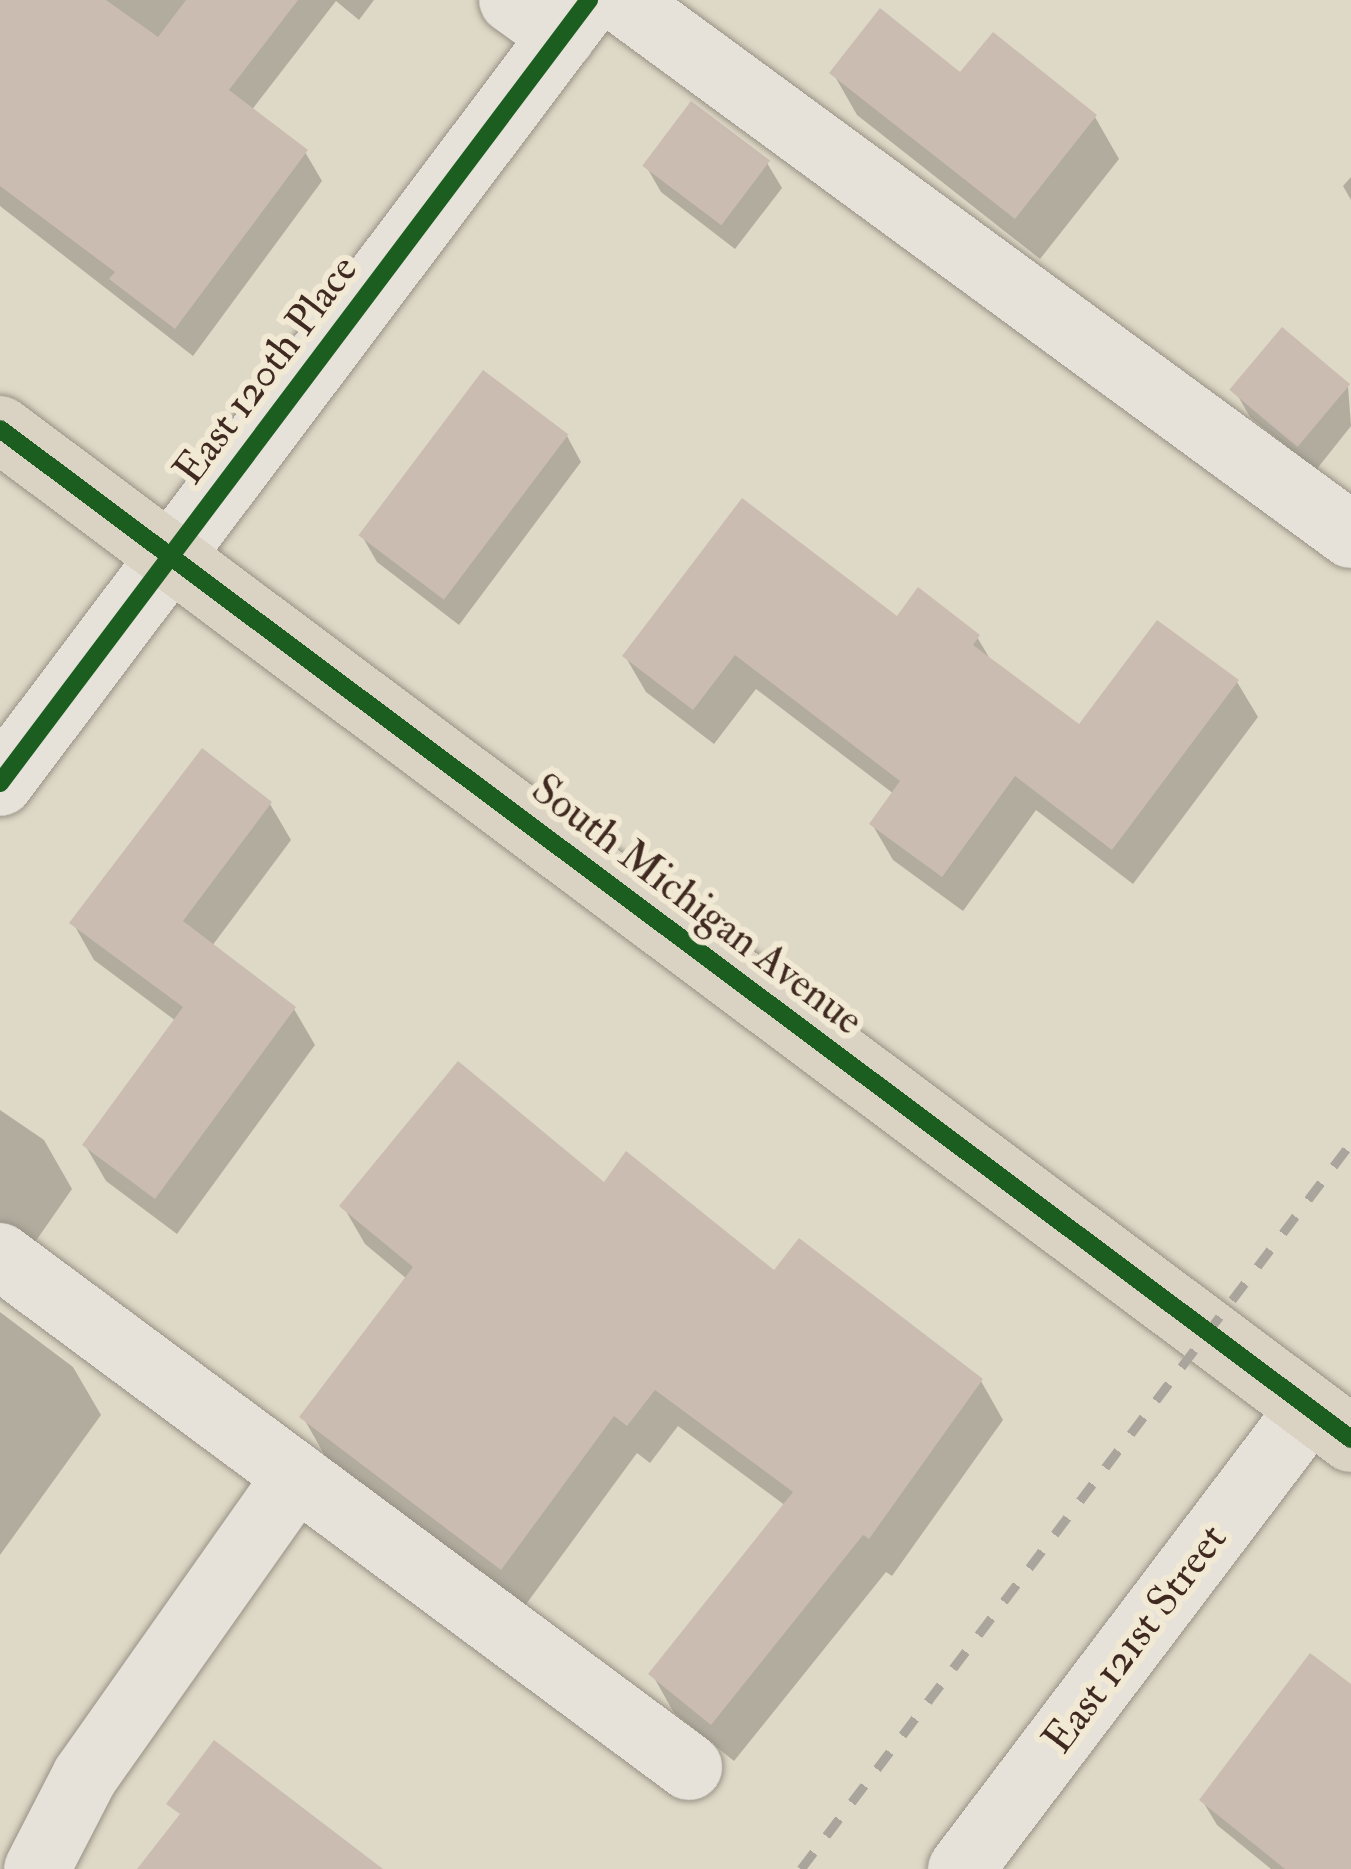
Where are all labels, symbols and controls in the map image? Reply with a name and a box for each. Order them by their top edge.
street label: East 120th Place [163,246,369,494]
street label: South Michigan Avenue [522,764,872,1046]
street label: East 121st Street [1033,1515,1237,1763]

